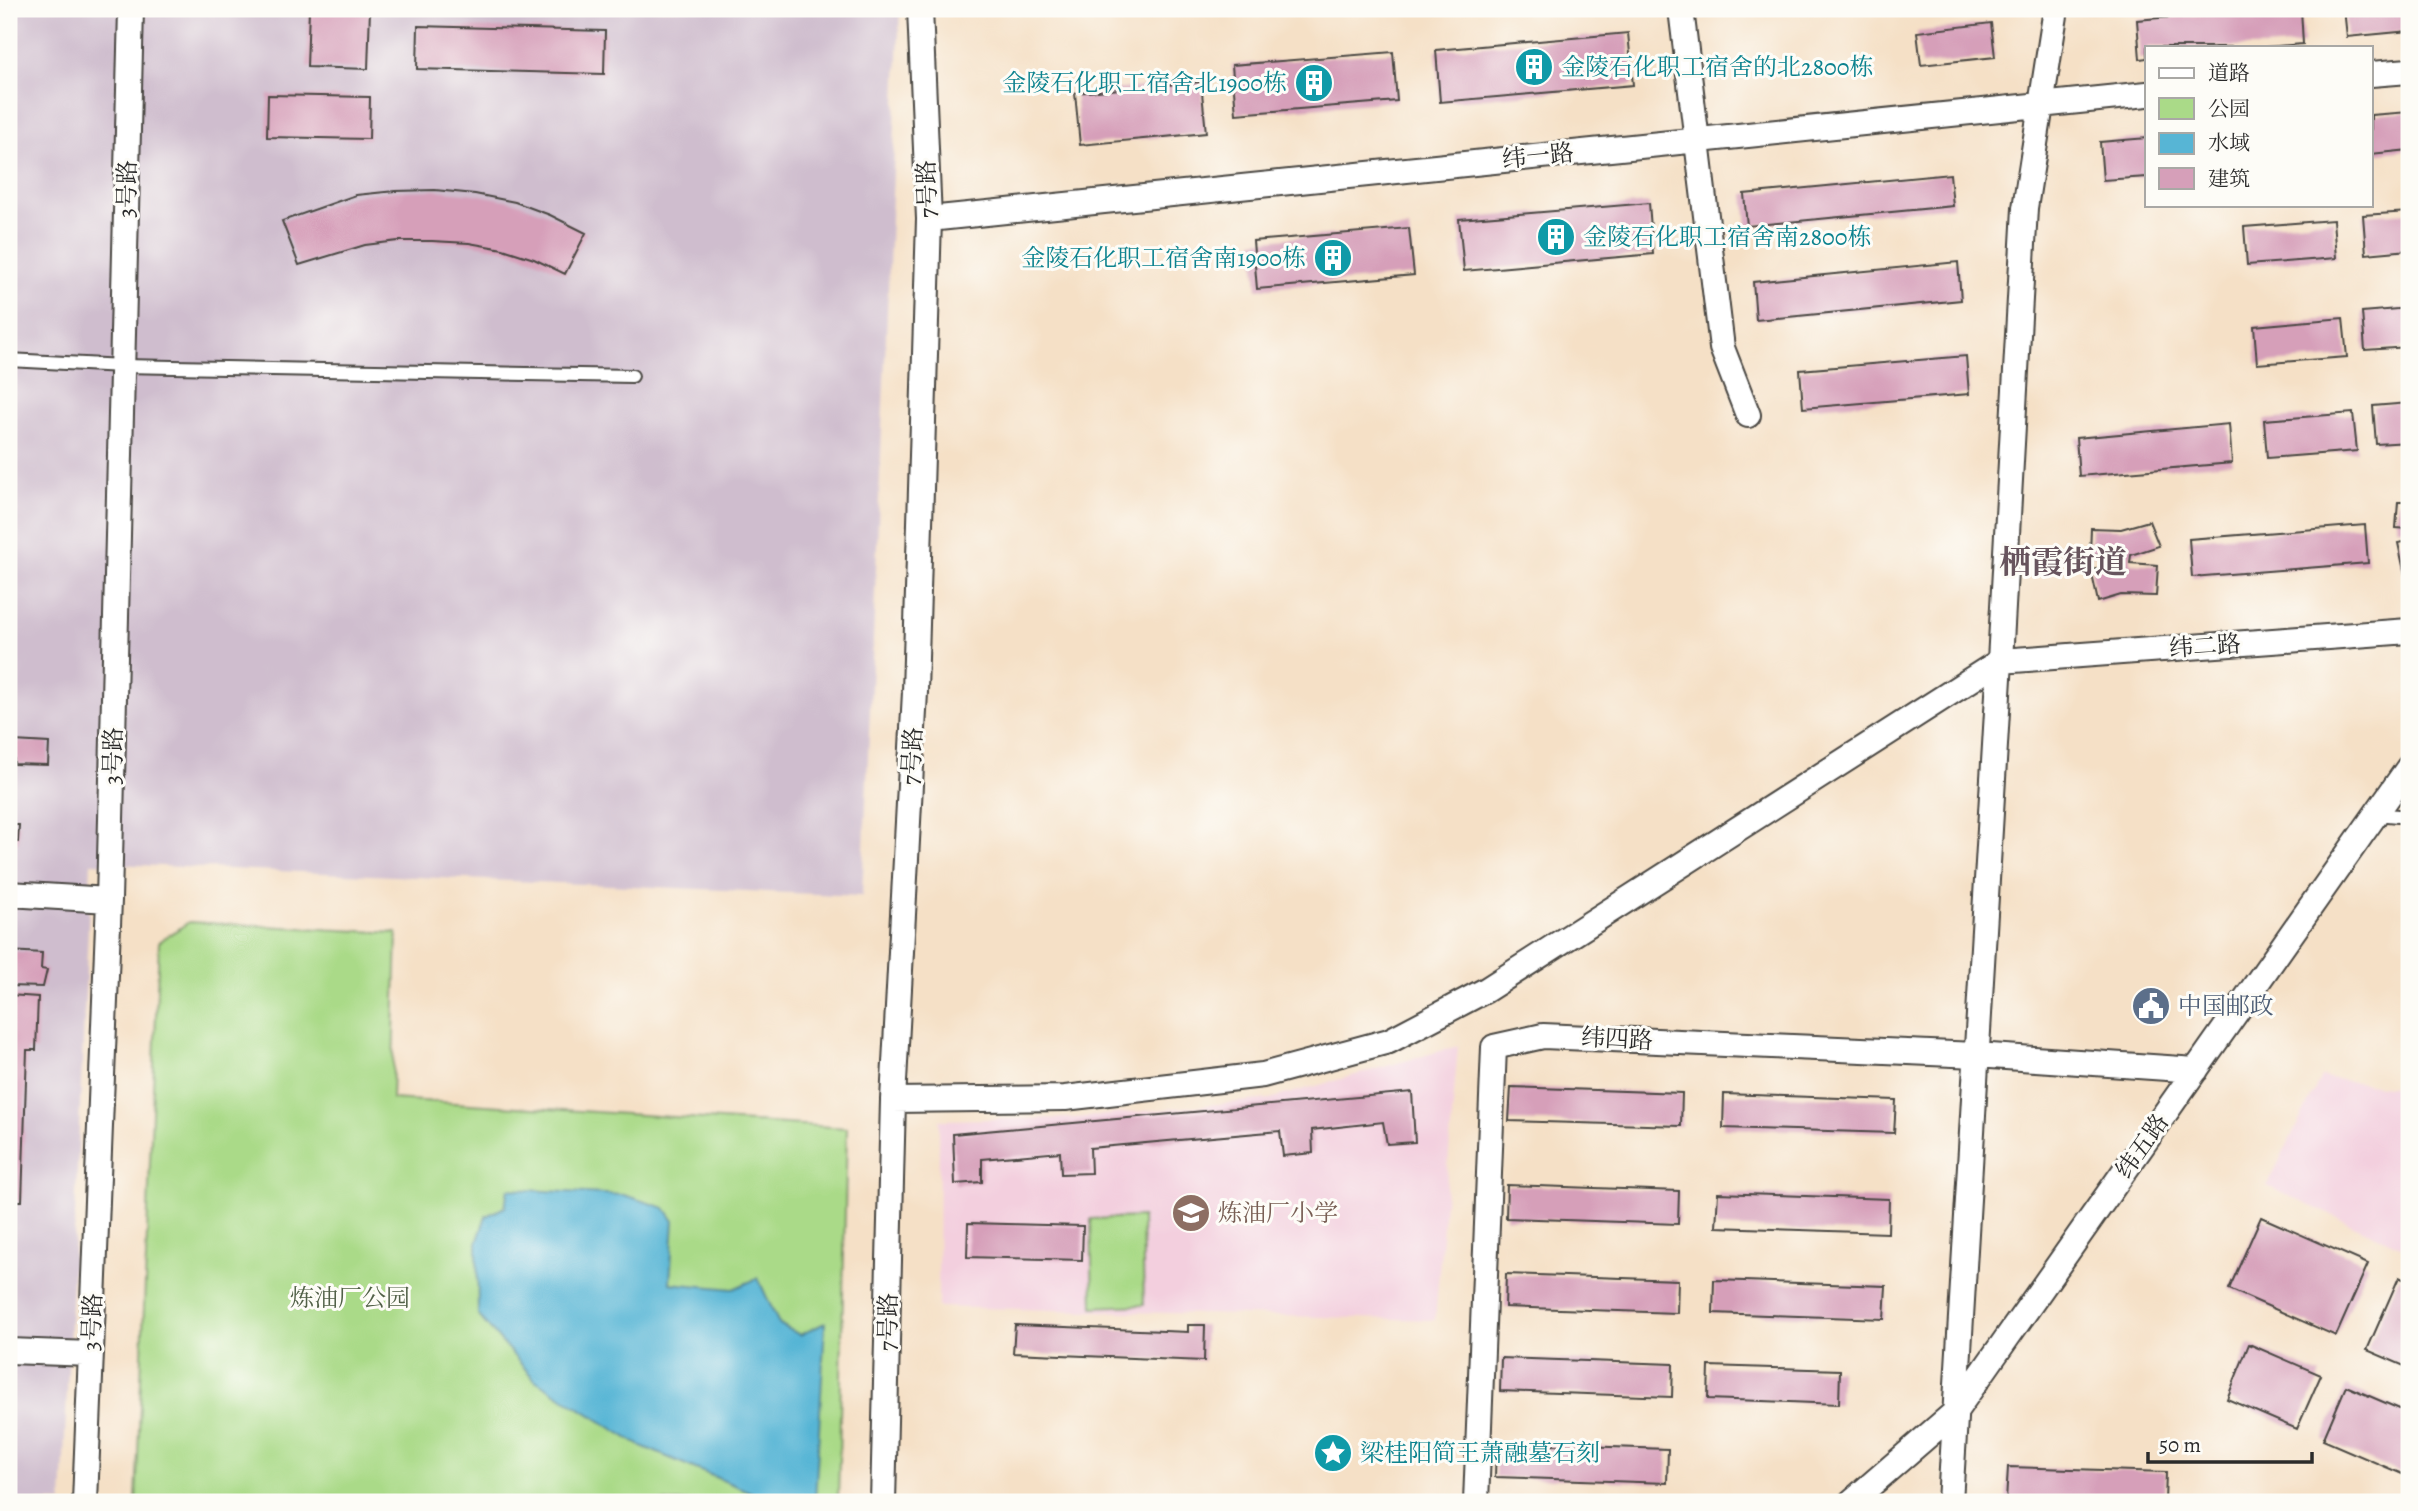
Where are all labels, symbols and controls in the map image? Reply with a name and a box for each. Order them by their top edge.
building icon: 金陵石化职工宿舍的北2800栋 [1513,46,1555,88]
legend [2145,46,2372,206]
place label: 金陵石化职工宿舍的北2800栋 [1561,51,1874,83]
text: 道路 [2208,59,2250,87]
building icon: 金陵石化职工宿舍北1900栋 [1293,62,1335,104]
place label: 金陵石化职工宿舍北1900栋 [1002,67,1287,99]
text: 公园 [2208,95,2250,123]
text: 水域 [2208,129,2250,157]
street label: 纬一路 [1501,136,1575,176]
street label: 7号路 [910,159,944,219]
street label: 3号路 [110,160,144,218]
text: 建筑 [2208,165,2250,193]
building icon: 金陵石化职工宿舍南2800栋 [1535,216,1577,258]
place label: 金陵石化职工宿舍南2800栋 [1583,221,1872,253]
building icon: 金陵石化职工宿舍南1900栋 [1312,237,1354,279]
place label: 金陵石化职工宿舍南1900栋 [1021,242,1306,274]
district label: 栖霞街道 [1999,540,2127,584]
street label: 纬二路 [2168,628,2242,664]
street label: 7号路 [895,726,929,786]
street label: 3号路 [96,727,130,785]
public building icon: 中国邮政 [2130,985,2172,1027]
place label: 中国邮政 [2178,990,2274,1022]
street label: 纬四路 [1580,1021,1654,1057]
street label: 纬五路 [2108,1107,2176,1185]
school or university icon: 炼油厂小学 [1170,1192,1212,1234]
place label: 炼油厂小学 [1218,1197,1338,1229]
park label: 炼油厂公园 [290,1282,410,1314]
street label: 3号路 [75,1292,109,1352]
street label: 7号路 [871,1293,905,1351]
scale bar [2148,1420,2313,1464]
text: 50 m [2159,1431,2201,1459]
place icon: 梁桂阳简王萧融墓石刻 [1312,1432,1354,1474]
place label: 梁桂阳简王萧融墓石刻 [1360,1437,1600,1469]

